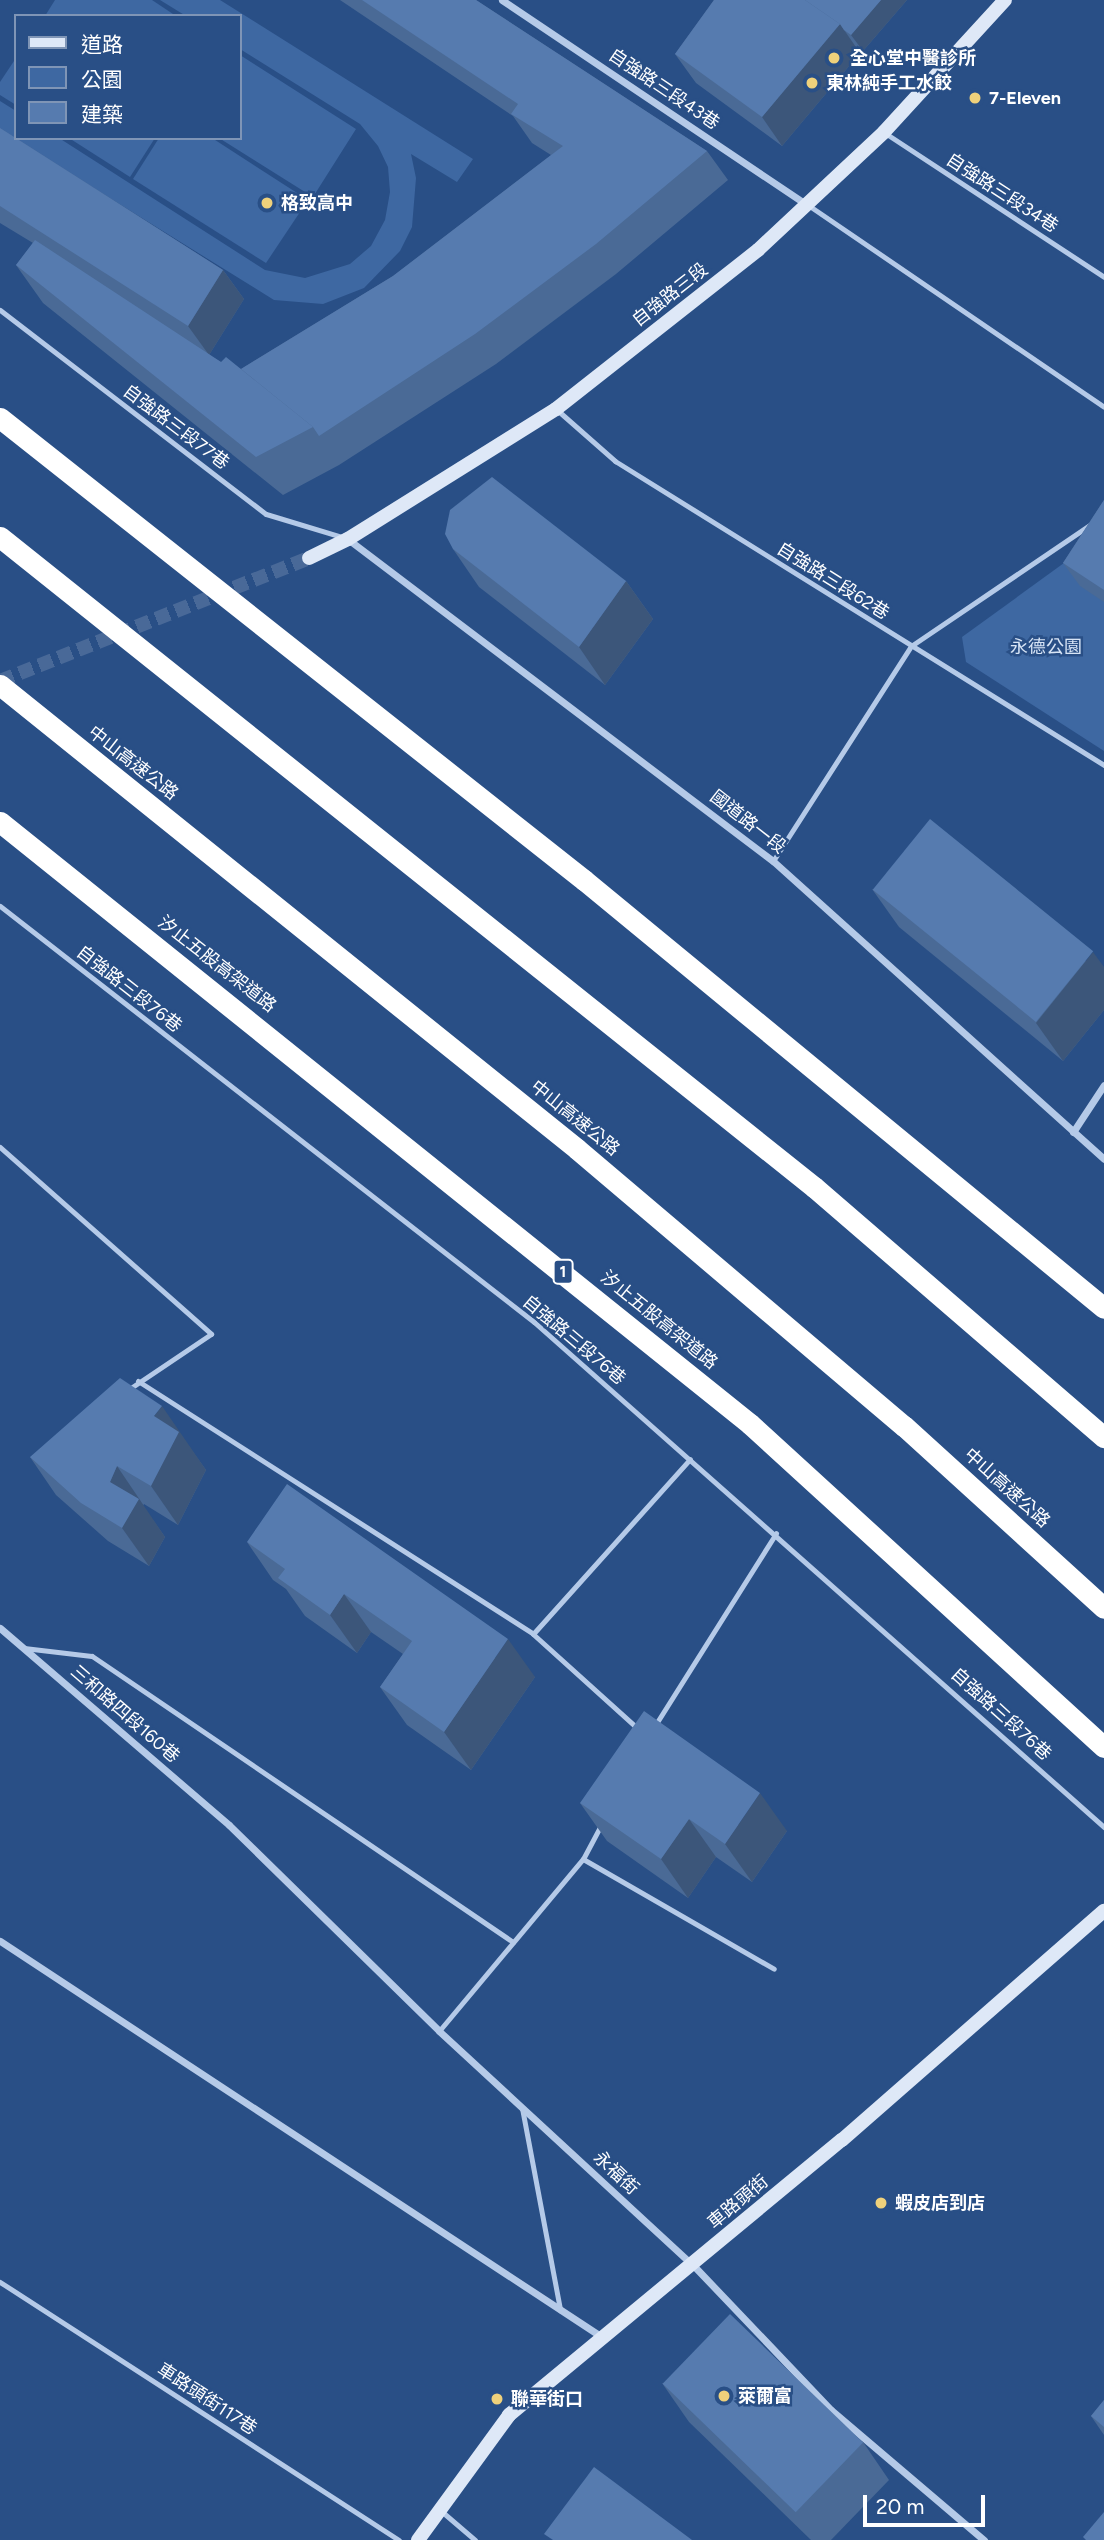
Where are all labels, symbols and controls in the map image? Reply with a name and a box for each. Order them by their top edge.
legend [14,14,242,140]
text: 道路 [81,32,123,57]
street label: 自強路三段43巷 [605,44,723,134]
place label: 全心堂中醫診所 [850,47,976,69]
marker: 全心堂中醫診所 [824,48,844,68]
text: 公園 [81,67,123,92]
place label: 東林純手工水餃 [826,72,952,94]
marker: 東林純手工水餃 [804,75,820,91]
place label: 7-Eleven [989,87,1061,109]
marker: 7-Eleven [967,90,983,106]
text: 建築 [81,102,123,127]
street label: 自強路三段34巷 [942,149,1062,237]
place label: 格致高中 [281,192,353,214]
marker: 格致高中 [259,195,275,211]
street label: 自強路三段 [628,259,712,331]
street label: 自強路三段77巷 [119,380,233,474]
street label: 自強路三段62巷 [773,538,893,624]
park label: 永德公園 [1010,636,1082,658]
street label: 中山高速公路 [84,721,182,805]
street label: 國道路一段 [706,786,790,858]
street label: 汐止五股高架道路 [154,911,280,1017]
street label: 自強路三段76巷 [72,941,186,1037]
street label: 中山高速公路 [526,1076,624,1160]
road number: 1 [552,1260,574,1284]
street label: 汐止五股高架道路 [596,1266,722,1374]
street label: 自強路三段76巷 [518,1291,630,1389]
street label: 中山高速公路 [960,1444,1054,1532]
street label: 三和路四段160巷 [66,1661,184,1767]
street label: 自強路三段76巷 [946,1663,1056,1765]
street label: 永福街 [589,2147,643,2199]
street label: 車路頭街 [703,2171,773,2233]
place label: 蝦皮店到店 [895,2192,985,2214]
marker: 蝦皮店到店 [873,2195,889,2211]
street label: 車路頭街117巷 [153,2359,261,2439]
place label: 萊爾富 [738,2385,792,2407]
place label: 聯華街口 [511,2388,583,2410]
marker: 萊爾富 [716,2388,732,2404]
marker: 聯華街口 [489,2391,505,2407]
scale bar [866,2480,988,2524]
text: 20 m [876,2494,924,2519]

